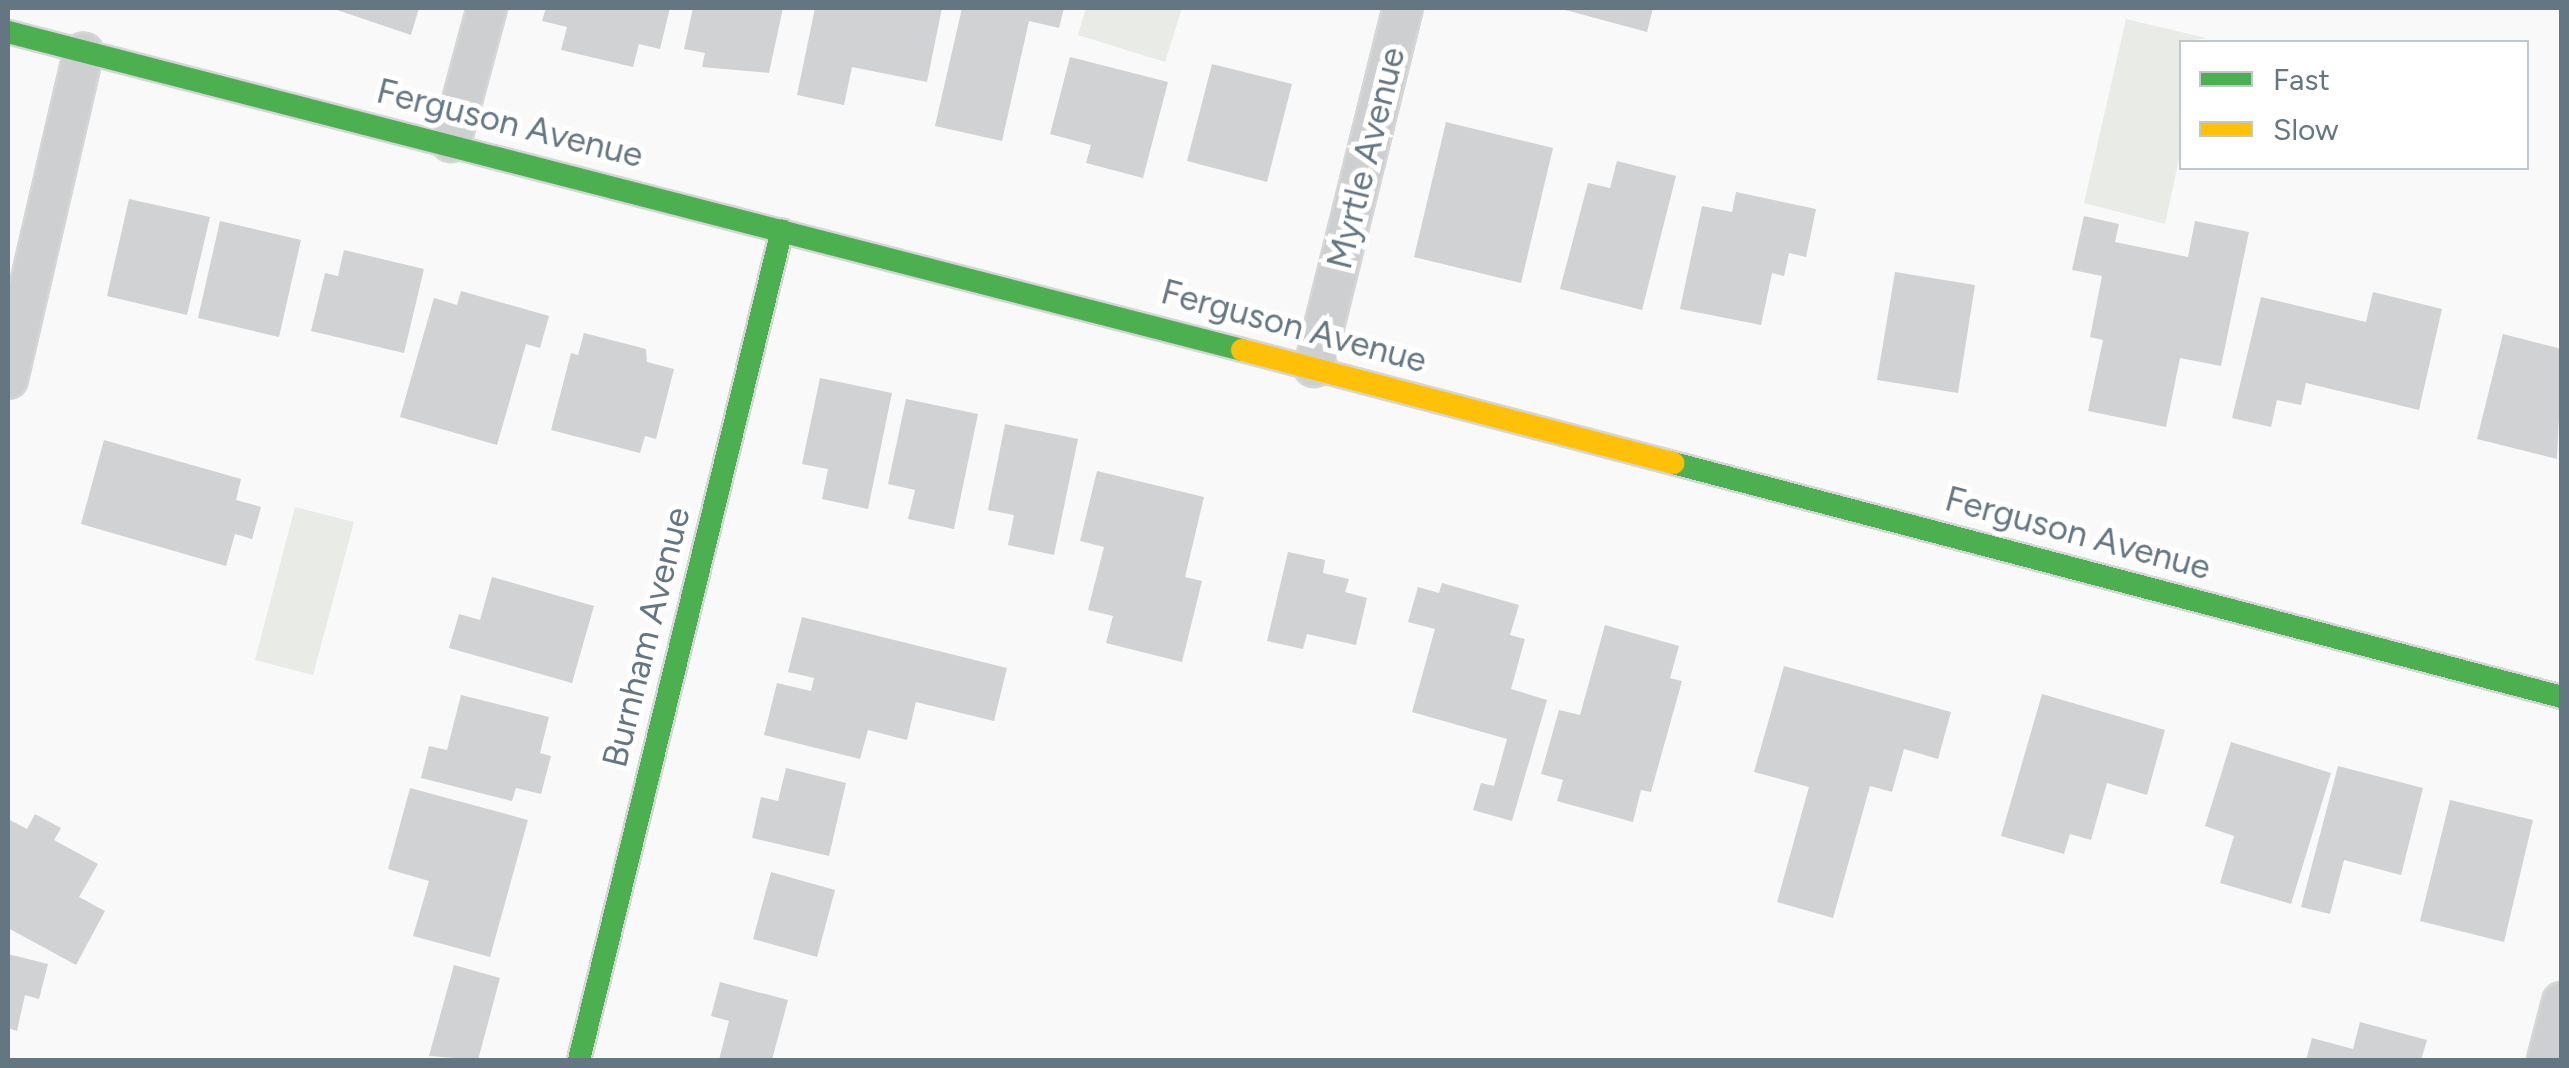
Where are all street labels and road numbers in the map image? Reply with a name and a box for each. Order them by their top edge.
street label: Myrtle Avenue [1318,43,1414,273]
street label: Ferguson Avenue [372,70,648,176]
street label: Ferguson Avenue [1157,270,1431,382]
street label: Ferguson Avenue [1941,477,2215,589]
street label: Burnham Avenue [593,503,699,771]

